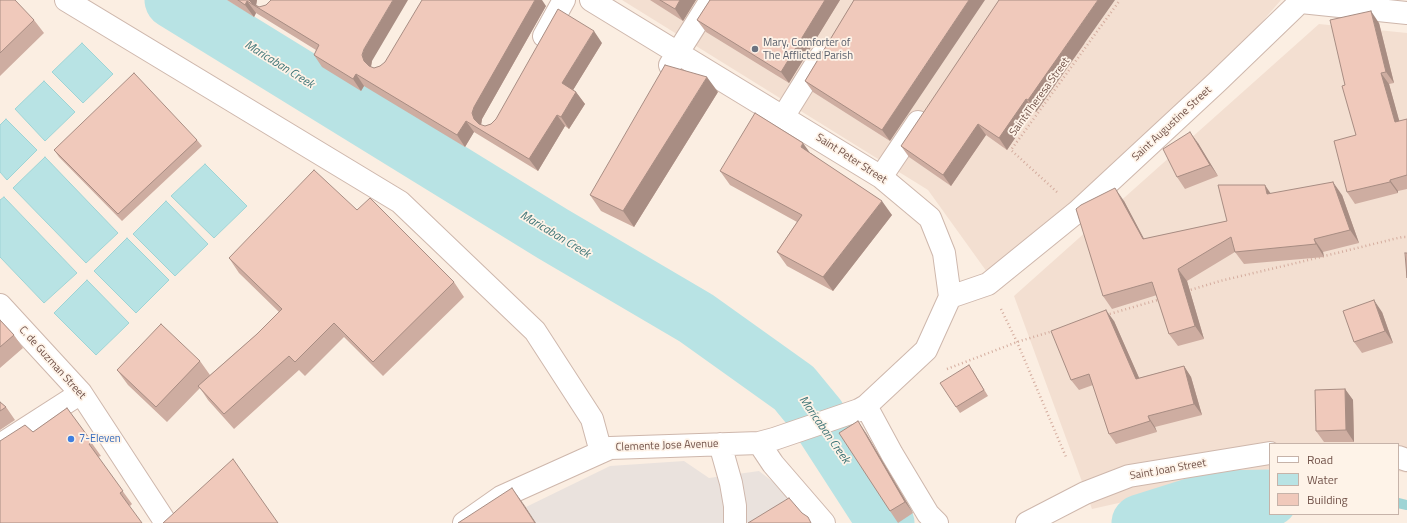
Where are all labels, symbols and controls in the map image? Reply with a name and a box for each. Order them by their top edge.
place label: Mary, Comforter of The Afflicted Parish [763,36,853,62]
water label: Maricaban Creek [242,38,316,92]
marker: Mary, Comforter of The Afflicted Parish [750,44,760,54]
street label: Saint Theresa Street [1007,55,1073,139]
street label: Saint Augustine Street [1130,84,1214,164]
street label: Saint Peter Street [813,131,889,187]
water label: Maricaban Creek [517,208,593,262]
street label: C. de Guzman Street [16,324,88,402]
water label: Maricaban Creek [795,393,853,467]
place label: 7-Eleven [79,432,121,446]
marker: 7-Eleven [66,434,76,444]
street label: Clemente Jose Avenue [615,438,719,454]
legend [1269,443,1399,515]
text: Road [1307,450,1333,469]
street label: Saint Joan Street [1129,457,1207,483]
text: Water [1307,470,1338,489]
text: Building [1307,490,1348,509]

